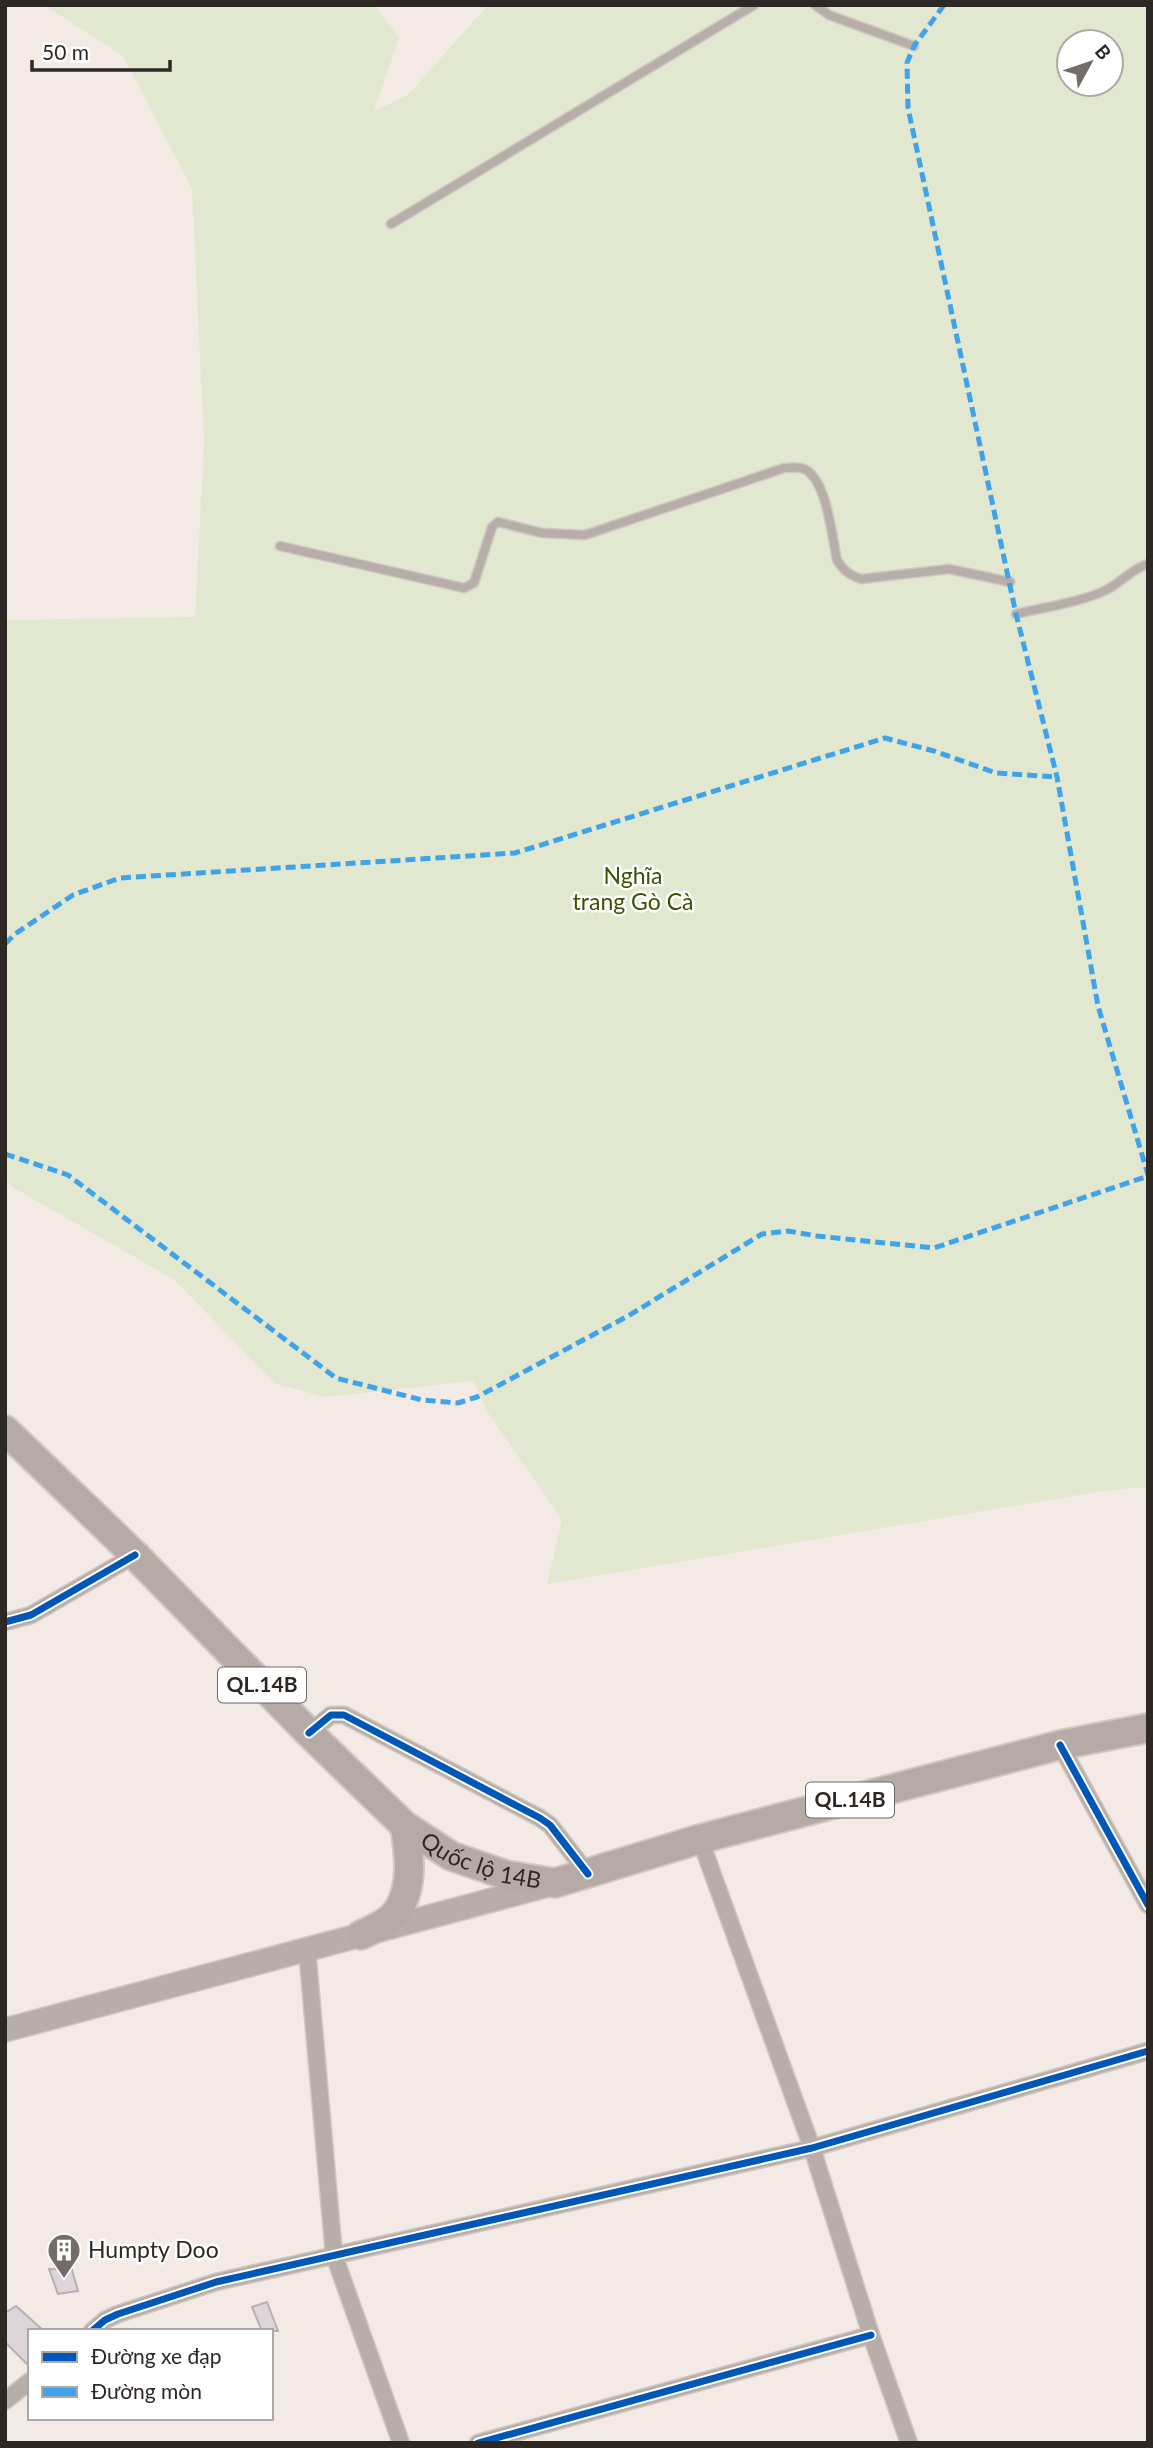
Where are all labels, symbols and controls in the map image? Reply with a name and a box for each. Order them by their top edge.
scale bar [32,28,170,72]
north arrow [1055,28,1125,98]
text: 50 m [42,39,89,64]
text: B [1091,40,1116,64]
park label: Nghĩa trang Gò Cà [573,861,693,915]
road number: QL.14B [218,1668,306,1702]
road number: QL.14B [806,1783,894,1818]
street label: Quốc lộ 14B [416,1825,543,1894]
building icon: Humpty Doo [45,2231,83,2280]
place label: Humpty Doo [88,2235,219,2263]
legend [28,2329,273,2420]
text: Đường xe đạp [91,2343,221,2368]
text: Đường mòn [91,2378,202,2403]

